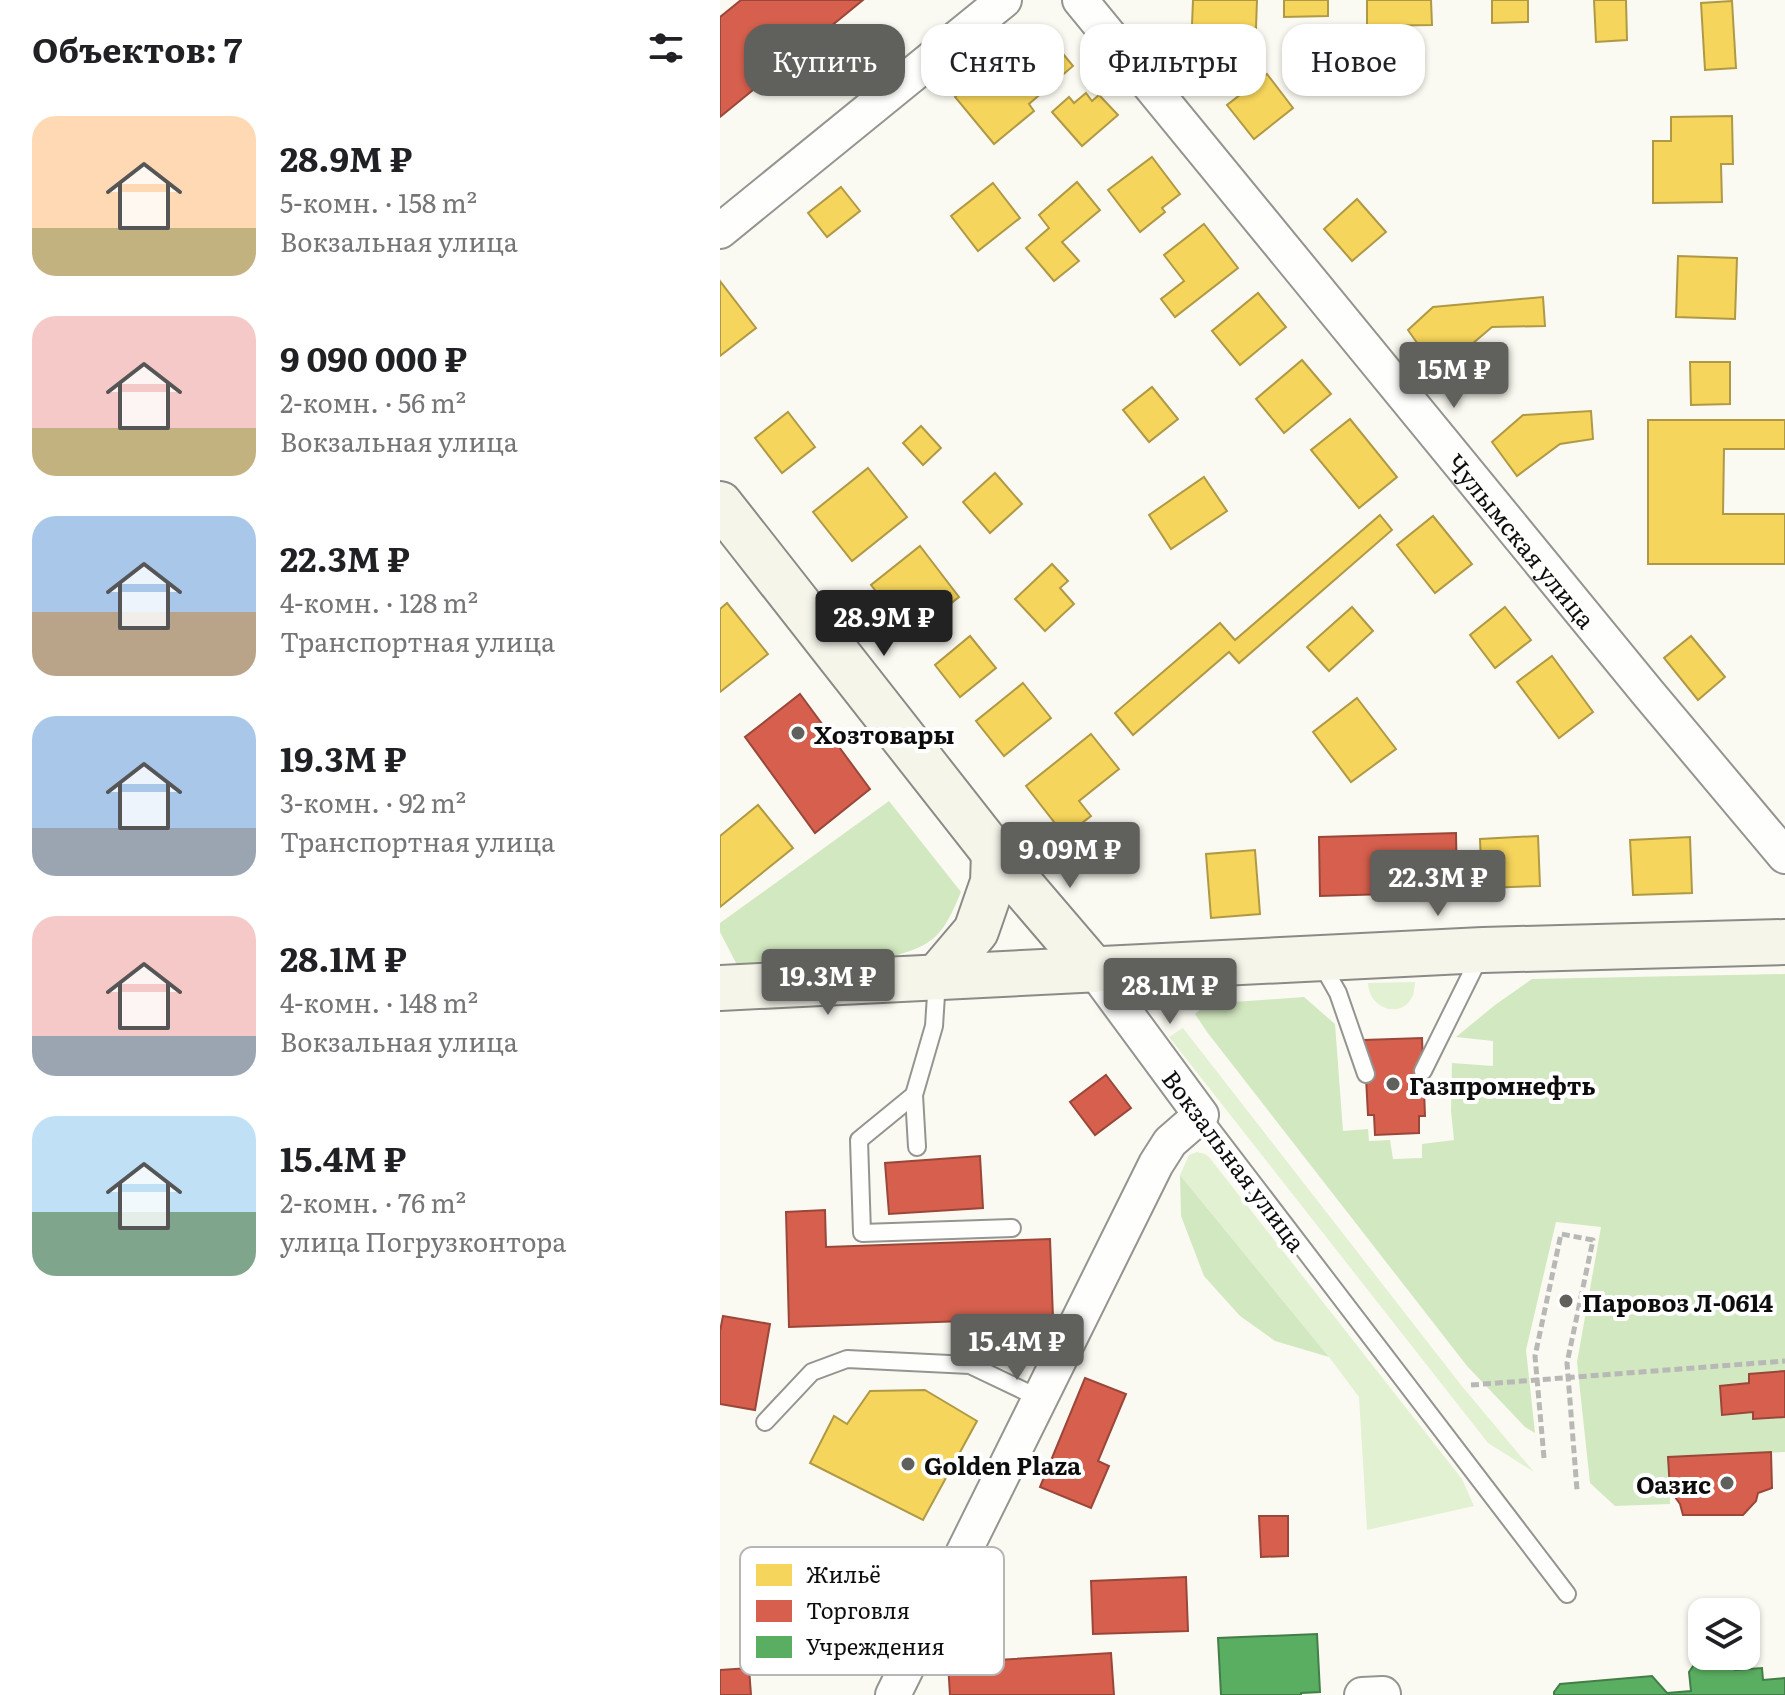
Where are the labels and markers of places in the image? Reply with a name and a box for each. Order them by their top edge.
pin: 15M ₽ [1398,342,1510,410]
pin: 28.9M ₽ [810,590,958,658]
place label: Хозтовары [814,716,954,751]
marker: Хозтовары [789,724,807,742]
pin: 9.09M ₽ [996,822,1144,890]
pin: 22.3M ₽ [1364,850,1512,918]
pin: 19.3M ₽ [754,949,902,1017]
pin: 28.1M ₽ [1096,958,1244,1026]
place label: Газпромнефть [1409,1067,1596,1102]
marker: Газпромнефть [1384,1075,1402,1093]
place label: Паровоз Л-0614 [1582,1284,1774,1319]
marker: Паровоз Л-0614 [1557,1292,1575,1310]
pin: 15.4M ₽ [943,1314,1091,1382]
place label: Golden Plaza [924,1447,1081,1482]
marker: Golden Plaza [899,1455,917,1473]
place label: Оазис [1636,1466,1711,1501]
marker: Оазис [1718,1474,1736,1492]

